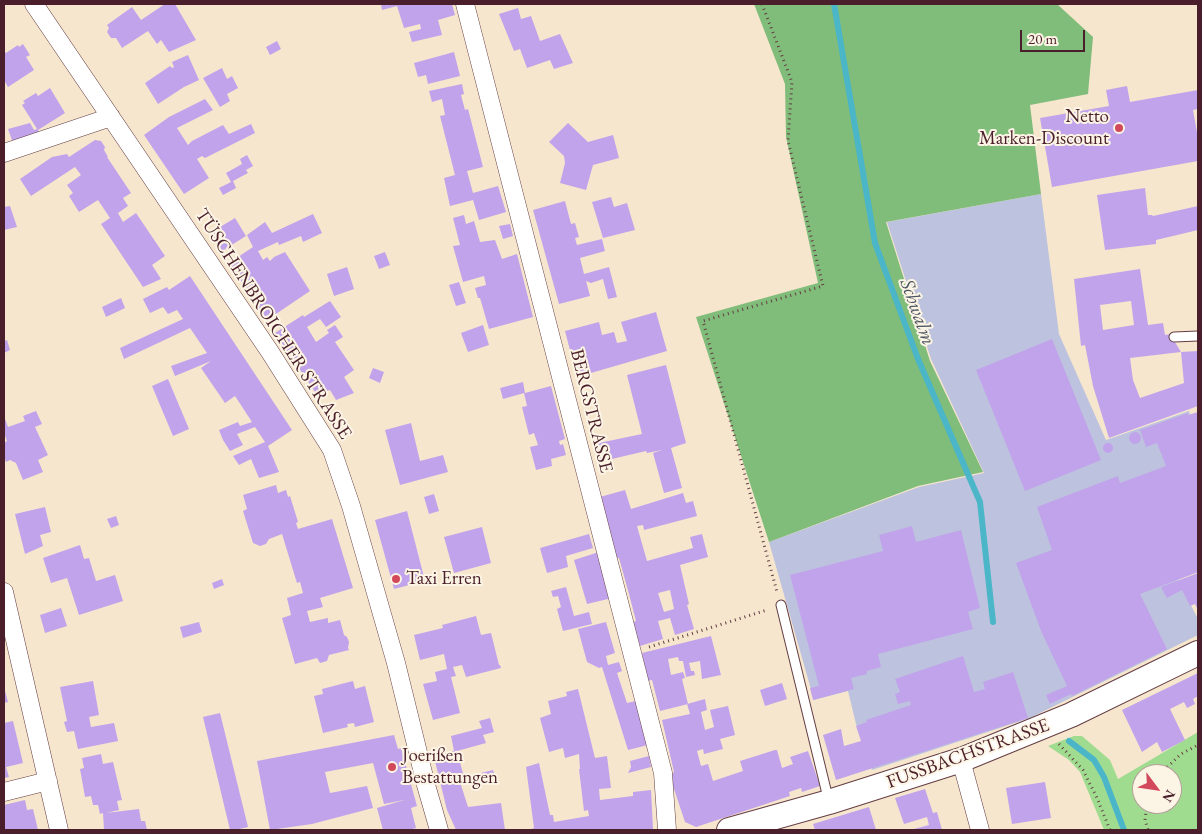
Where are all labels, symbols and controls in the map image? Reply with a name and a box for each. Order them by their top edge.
scale bar [1022,20,1087,52]
text: 20 m [1028,29,1057,48]
place label: Netto Marken-Discount [979,106,1109,150]
marker: Netto Marken-Discount [1113,122,1125,134]
street label: TÜSCHENBROICHER STRASSE [190,204,356,444]
water label: Schwalm [894,276,940,348]
street label: BERGSTRASSE [565,347,617,475]
place label: Taxi Erren [406,568,482,590]
marker: Taxi Erren [390,573,402,585]
street label: FUSSBACHSTRASSE [884,714,1052,794]
place label: Joerißen Bestattungen [402,745,498,789]
marker: Joerißen Bestattungen [386,761,398,773]
north arrow [1132,764,1182,814]
text: N [1158,787,1180,806]

